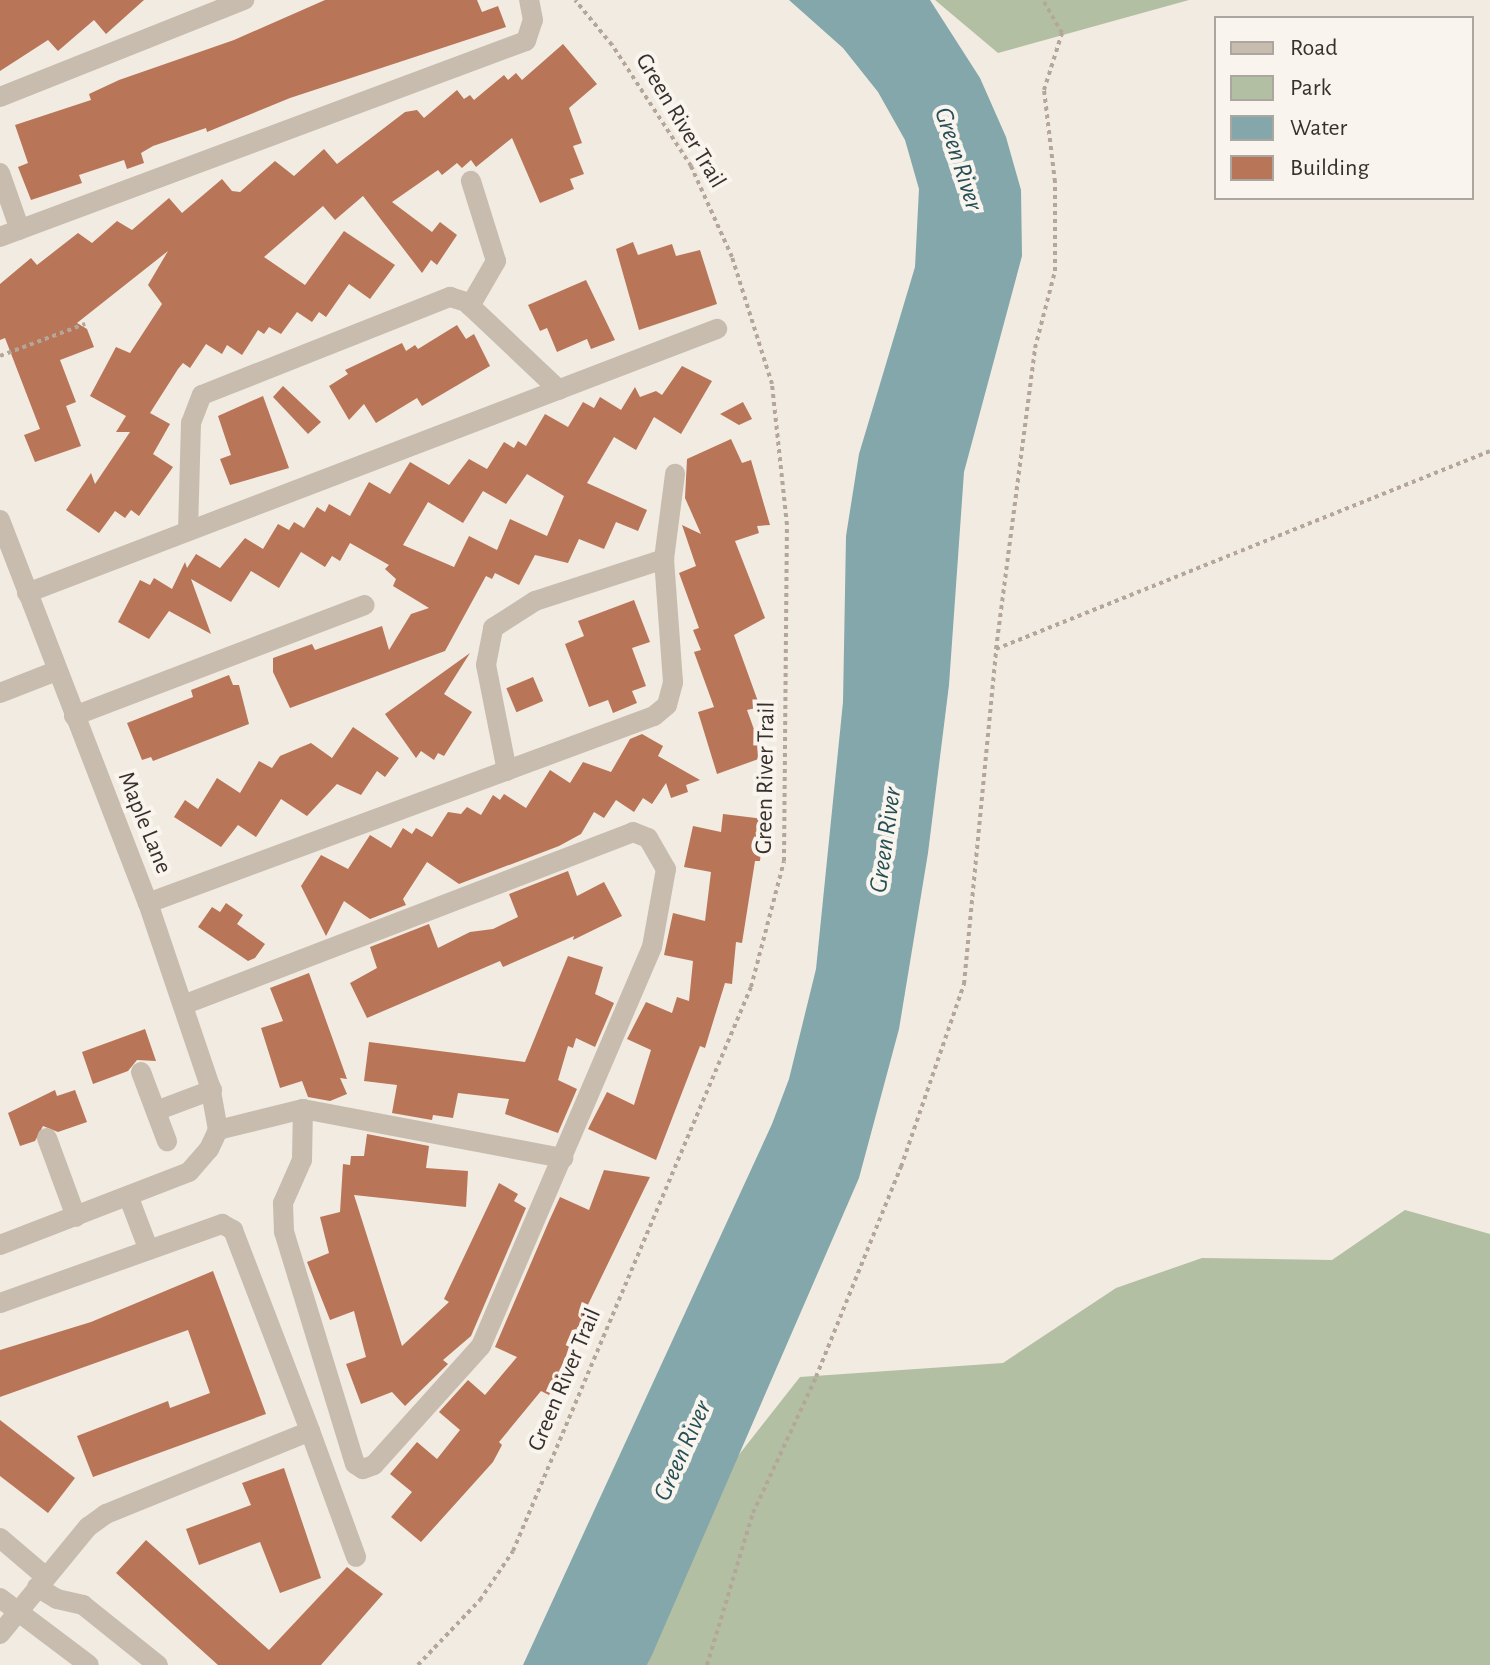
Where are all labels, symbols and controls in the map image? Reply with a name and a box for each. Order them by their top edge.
legend [1214,16,1474,200]
text: Road [1290,36,1338,60]
street label: Green River Trail [628,48,732,194]
text: Park [1290,76,1331,100]
water label: Green River [927,104,989,214]
text: Water [1290,116,1347,140]
text: Building [1290,156,1369,180]
street label: Green River Trail [750,702,782,854]
street label: Maple Lane [111,768,177,878]
water label: Green River [863,785,909,895]
street label: Green River Trail [522,1304,608,1456]
water label: Green River [647,1396,719,1506]

